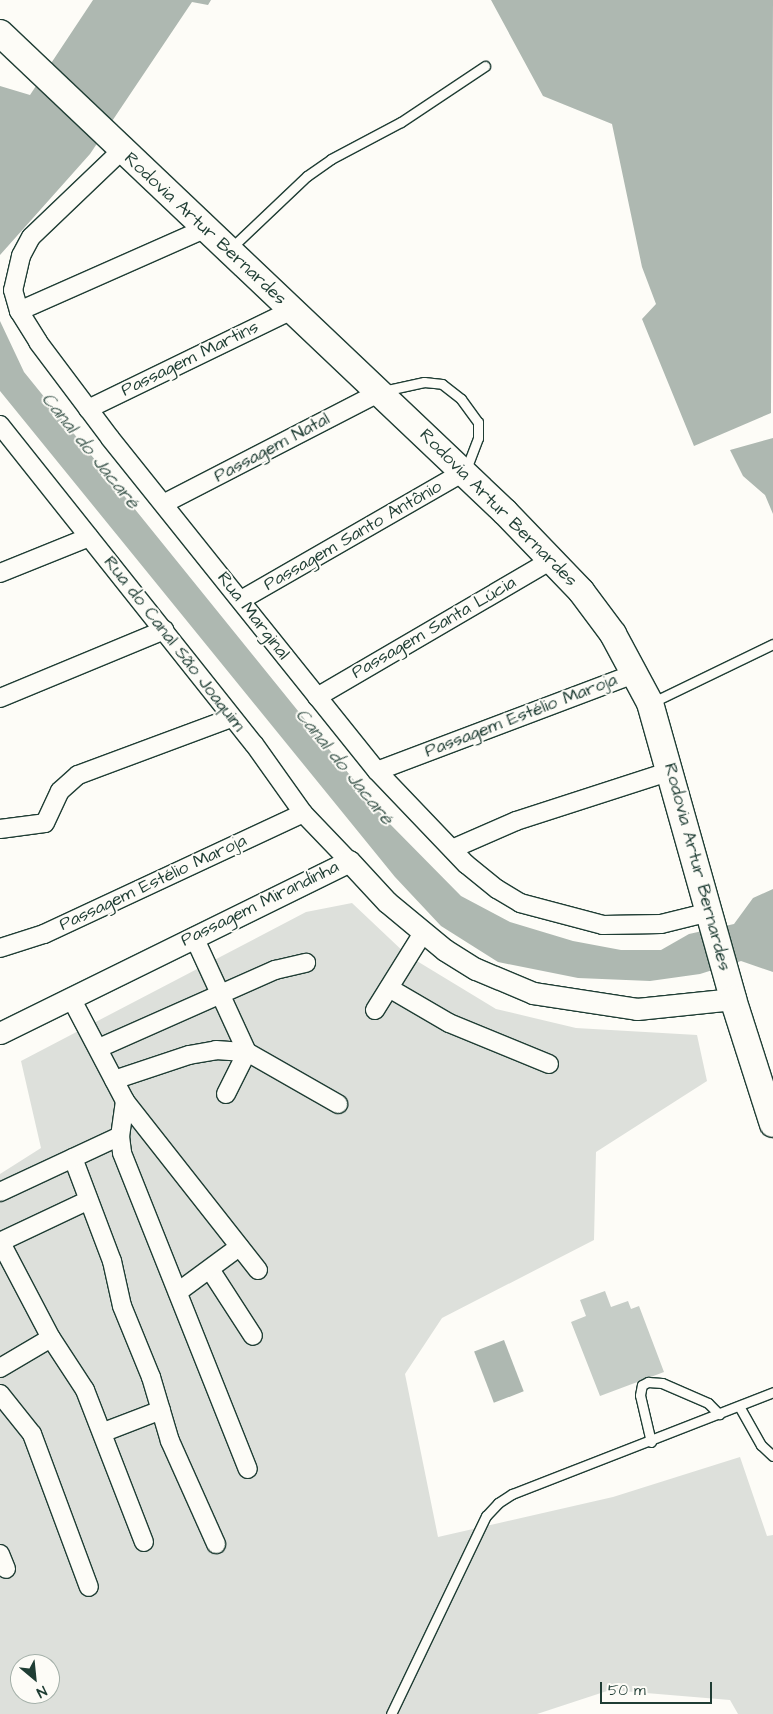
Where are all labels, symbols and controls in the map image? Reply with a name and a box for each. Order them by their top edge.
street label: Rodovia Artur Bernardes [119,148,291,310]
street label: Passagem Martins [118,316,262,402]
water label: Canal do Jacaré [36,388,144,514]
street label: Passagem Natal [211,408,333,488]
street label: Rodovia Artur Bernardes [415,425,581,591]
street label: Passagem Santo Antônio [260,476,446,596]
street label: Rua do Canal São Joaquim [99,552,249,736]
street label: Rua Marginal [212,568,294,664]
street label: Passagem Santa Lúcia [348,572,520,684]
street label: Passagem Estélio Maroja [422,669,620,763]
water label: Canal do Jacaré [290,704,398,830]
street label: Rodovia Artur Bernardes [659,761,735,973]
street label: Passagem Estélio Maroja [56,830,250,936]
street label: Passagem Mirandinha [178,856,342,952]
north arrow [10,1654,60,1704]
scale bar [603,1672,716,1704]
text: N [33,1680,50,1702]
text: 50 m [608,1680,646,1701]

